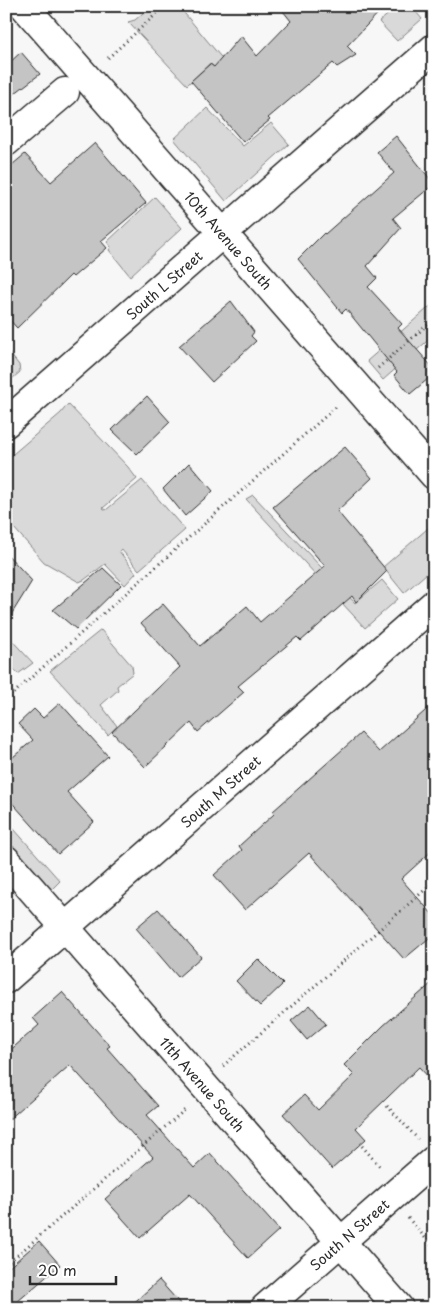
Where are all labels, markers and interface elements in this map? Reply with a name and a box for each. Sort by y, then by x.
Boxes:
street label: 10th Avenue South [180,186,277,294]
street label: South L Street [121,245,207,324]
street label: South M Street [176,750,265,832]
street label: 11th Avenue South [155,1032,250,1136]
street label: South N Street [305,1193,394,1275]
scale bar [30,1254,116,1286]
text: 20 m [38,1258,77,1281]

